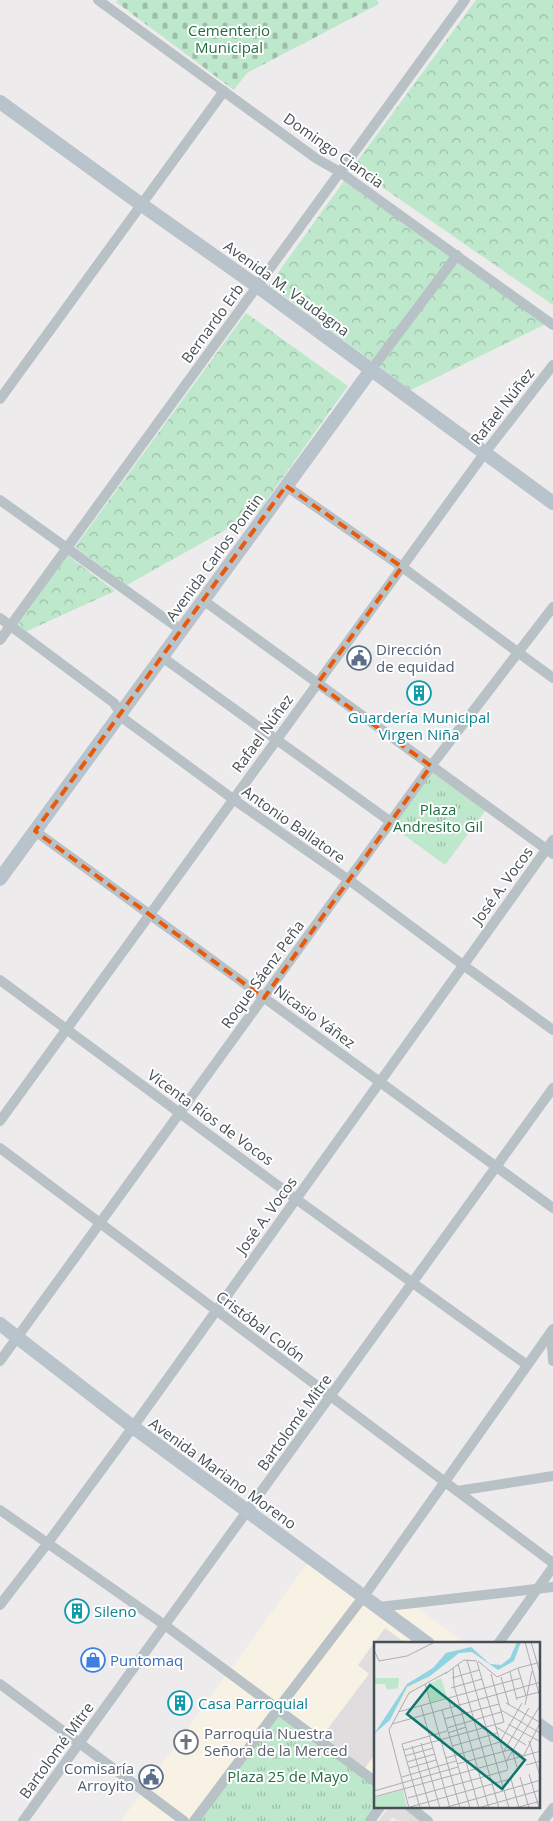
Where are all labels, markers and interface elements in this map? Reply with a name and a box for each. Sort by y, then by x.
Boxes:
park label: Cementerio Municipal [188,20,270,57]
street label: Domingo Ciancia [280,108,388,192]
street label: Avenida M. Vaudagna [220,236,354,340]
street label: Bernardo Erb [176,279,248,367]
street label: Rafael Núñez [466,364,538,448]
street label: Avenida Carlos Pontin [161,489,267,625]
place label: Dirección de equidad [376,639,455,676]
public building icon: Dirección de equidad [346,645,372,671]
building icon: Guardería Municipal Virgen Niña [406,680,432,706]
street label: Rafael Núñez [227,690,297,776]
place label: Guardería Municipal Virgen Niña [348,707,490,744]
street label: Antonio Ballatore [238,781,350,867]
park label: Plaza Andresito Gil [393,799,483,836]
street label: José A. Vocos [466,842,537,929]
street label: Roque Sáenz Peña [216,916,308,1032]
street label: Nicasio Yáñez [270,980,360,1052]
street label: Vicenta Ríos de Vocos [144,1065,278,1169]
street label: José A. Vocos [230,1172,301,1259]
street label: Cristóbal Colón [212,1286,310,1366]
street label: Bartolomé Mitre [252,1370,336,1474]
street label: Avenida Mariano Moreno [145,1413,301,1533]
building icon: Sileno [64,1598,90,1624]
place label: Sileno [94,1601,136,1621]
inset map [374,1642,540,1808]
shop icon: Puntomaq [80,1647,106,1673]
place label: Puntomaq [110,1650,183,1670]
building icon: Casa Parroquial [167,1690,193,1716]
place label: Casa Parroquial [198,1693,308,1713]
street label: Bartolomé Mitre [14,1698,98,1802]
place label: Parroquia Nuestra Señora de la Merced [204,1723,348,1760]
church icon: Parroquia Nuestra Señora de la Merced [173,1729,199,1755]
place label: Comisaría Arroyito [64,1758,134,1795]
public building icon: Comisaría Arroyito [138,1764,164,1790]
park label: Plaza 25 de Mayo [227,1766,349,1786]

